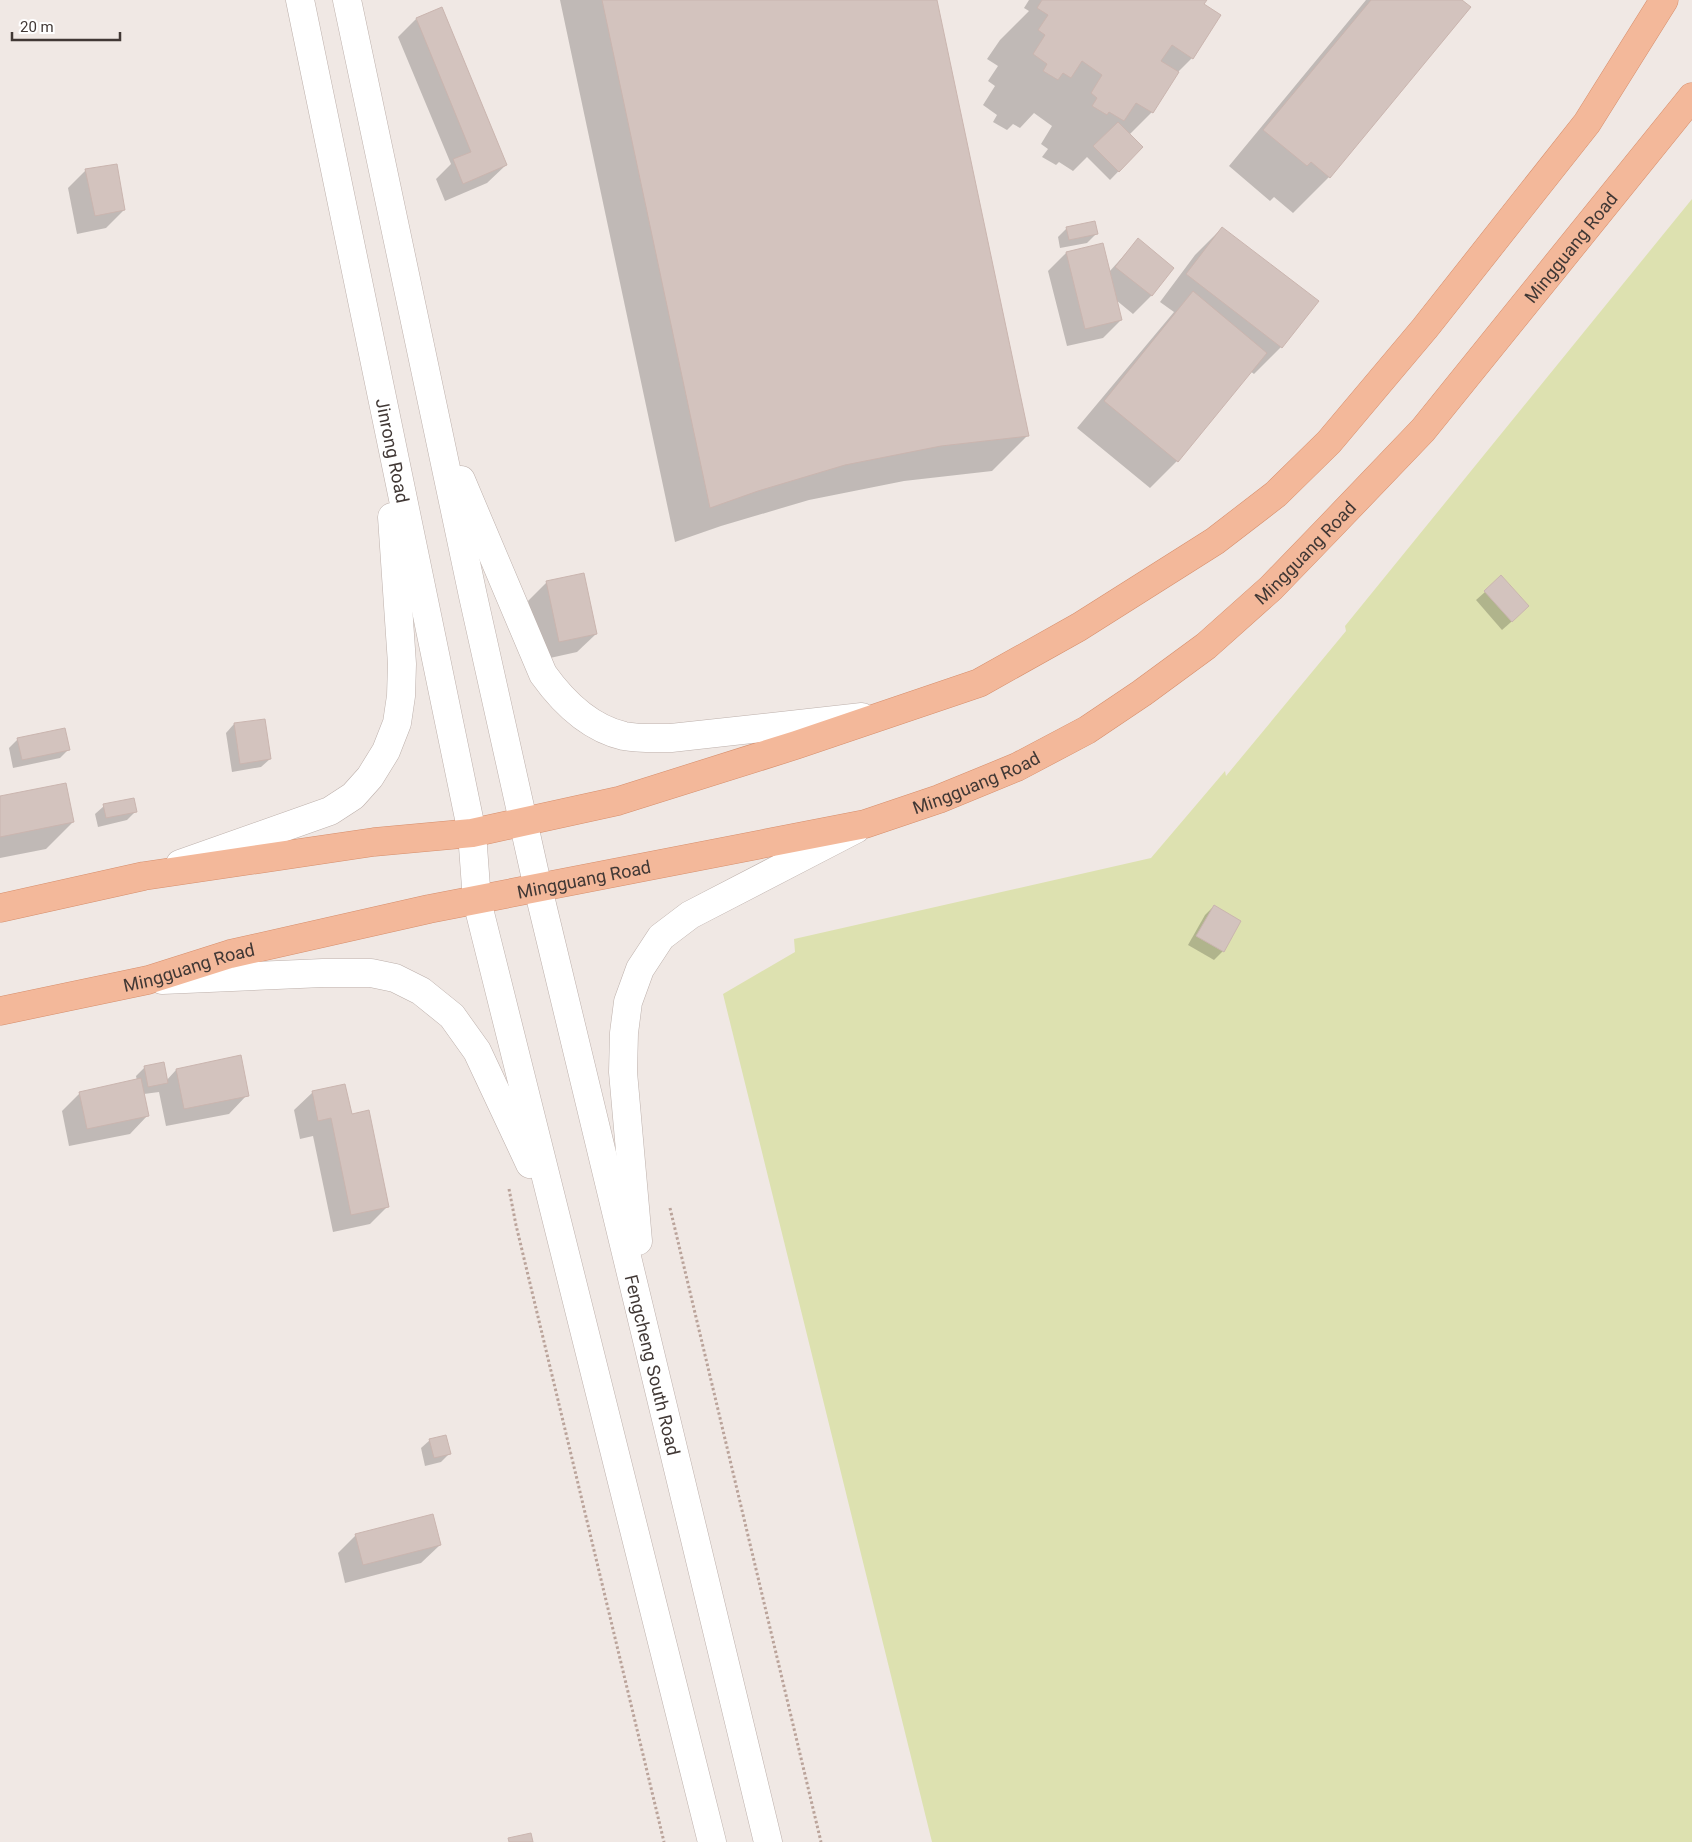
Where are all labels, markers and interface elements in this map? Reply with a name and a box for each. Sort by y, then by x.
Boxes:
scale bar [12,10,120,42]
text: 20 m [20,18,54,36]
street label: Mingguang Road [1520,188,1621,307]
street label: Jinrong Road [372,396,414,505]
street label: Mingguang Road [1250,497,1360,608]
street label: Mingguang Road [910,746,1043,818]
street label: Mingguang Road [515,856,653,902]
street label: Mingguang Road [121,938,256,995]
street label: Fengcheng South Road [621,1272,685,1458]

